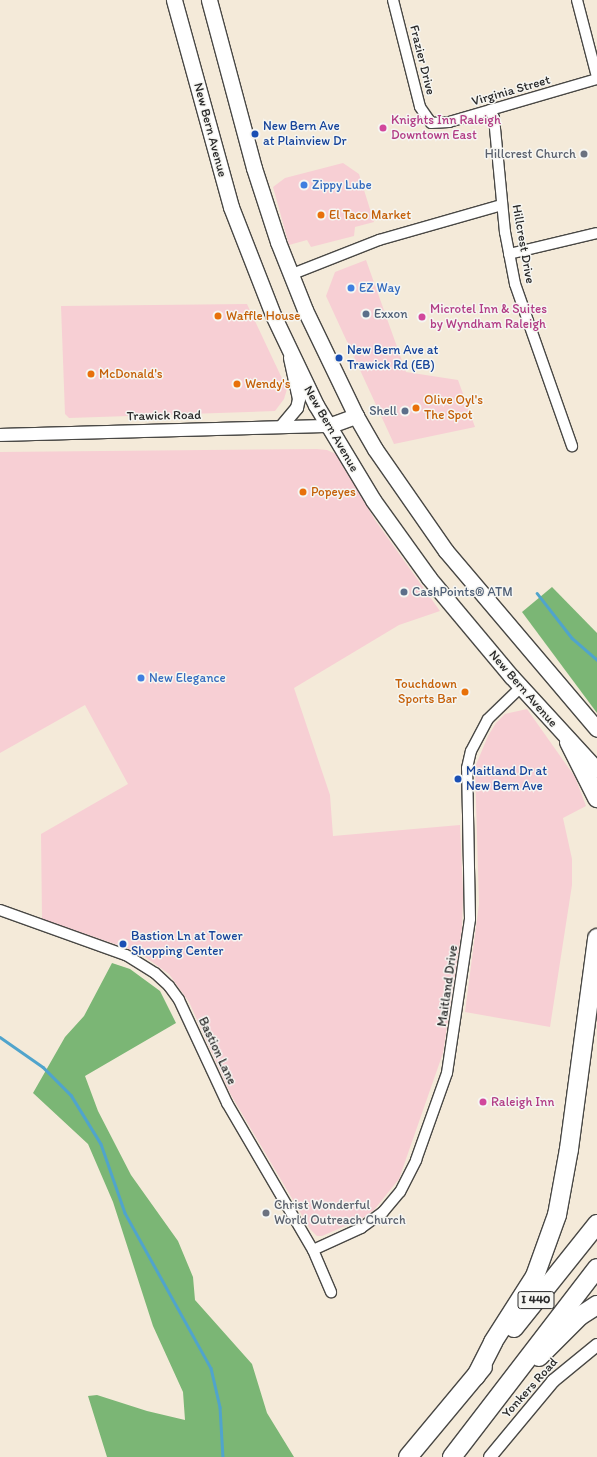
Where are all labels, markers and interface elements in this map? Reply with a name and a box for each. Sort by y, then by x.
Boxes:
street label: Frazier Drive [406,23,438,97]
street label: Virginia Street [470,72,552,110]
street label: New Bern Avenue [190,81,230,179]
place label: Knights Inn Raleigh Downtown East [391,113,500,144]
place label: New Bern Ave at Plainview Dr [263,119,347,150]
marker: Knights Inn Raleigh Downtown East [378,123,388,133]
marker: New Bern Ave at Plainview Dr [250,129,260,139]
place label: Hillcrest Church [485,146,576,162]
marker: Hillcrest Church [579,149,589,159]
place label: Zippy Lube [312,177,372,193]
marker: Zippy Lube [299,180,309,190]
street label: Hillcrest Drive [508,203,538,285]
place label: El Taco Market [329,207,411,223]
marker: El Taco Market [316,210,326,220]
place label: EZ Way [359,280,400,296]
marker: EZ Way [346,283,356,293]
place label: Microtel Inn & Suites by Wyndham Raleigh [430,302,547,333]
place label: Exxon [374,306,408,322]
place label: Waffle House [226,308,300,324]
marker: Exxon [361,309,371,319]
marker: Waffle House [213,311,223,321]
marker: Microtel Inn & Suites by Wyndham Raleigh [417,312,427,322]
place label: New Bern Ave at Trawick Rd (EB) [347,343,438,374]
marker: New Bern Ave at Trawick Rd (EB) [334,353,344,363]
place label: McDonald's [99,366,163,382]
marker: McDonald's [86,369,96,379]
place label: Wendy's [245,376,291,392]
marker: Wendy's [232,379,242,389]
street label: New Bern Avenue [300,383,362,475]
place label: Olive Oyl's The Spot [424,393,483,424]
place label: Shell [369,403,397,419]
marker: Olive Oyl's The Spot [411,403,421,413]
marker: Shell [400,406,410,416]
street label: Trawick Road [127,408,201,424]
place label: Popeyes [311,484,356,500]
marker: Popeyes [298,487,308,497]
place label: CashPoints® ATM [412,584,513,600]
marker: CashPoints® ATM [399,587,409,597]
street label: New Bern Avenue [485,647,561,731]
place label: New Elegance [149,670,226,686]
marker: New Elegance [136,673,146,683]
place label: Touchdown Sports Bar [395,677,457,708]
marker: Touchdown Sports Bar [460,687,470,697]
place label: Maitland Dr at New Bern Ave [466,764,547,795]
marker: Maitland Dr at New Bern Ave [453,774,463,784]
place label: Bastion Ln at Tower Shopping Center [131,929,241,960]
marker: Bastion Ln at Tower Shopping Center [118,939,128,949]
street label: Maitland Drive [435,944,461,1028]
street label: Bastion Lane [195,1015,239,1087]
place label: Raleigh Inn [491,1094,554,1110]
marker: Raleigh Inn [478,1097,488,1107]
place label: Christ Wonderful World Outreach Church [274,1198,406,1229]
marker: Christ Wonderful World Outreach Church [261,1208,271,1218]
road number: I 440 [517,1290,555,1310]
street label: Yonkers Road [499,1355,561,1421]

